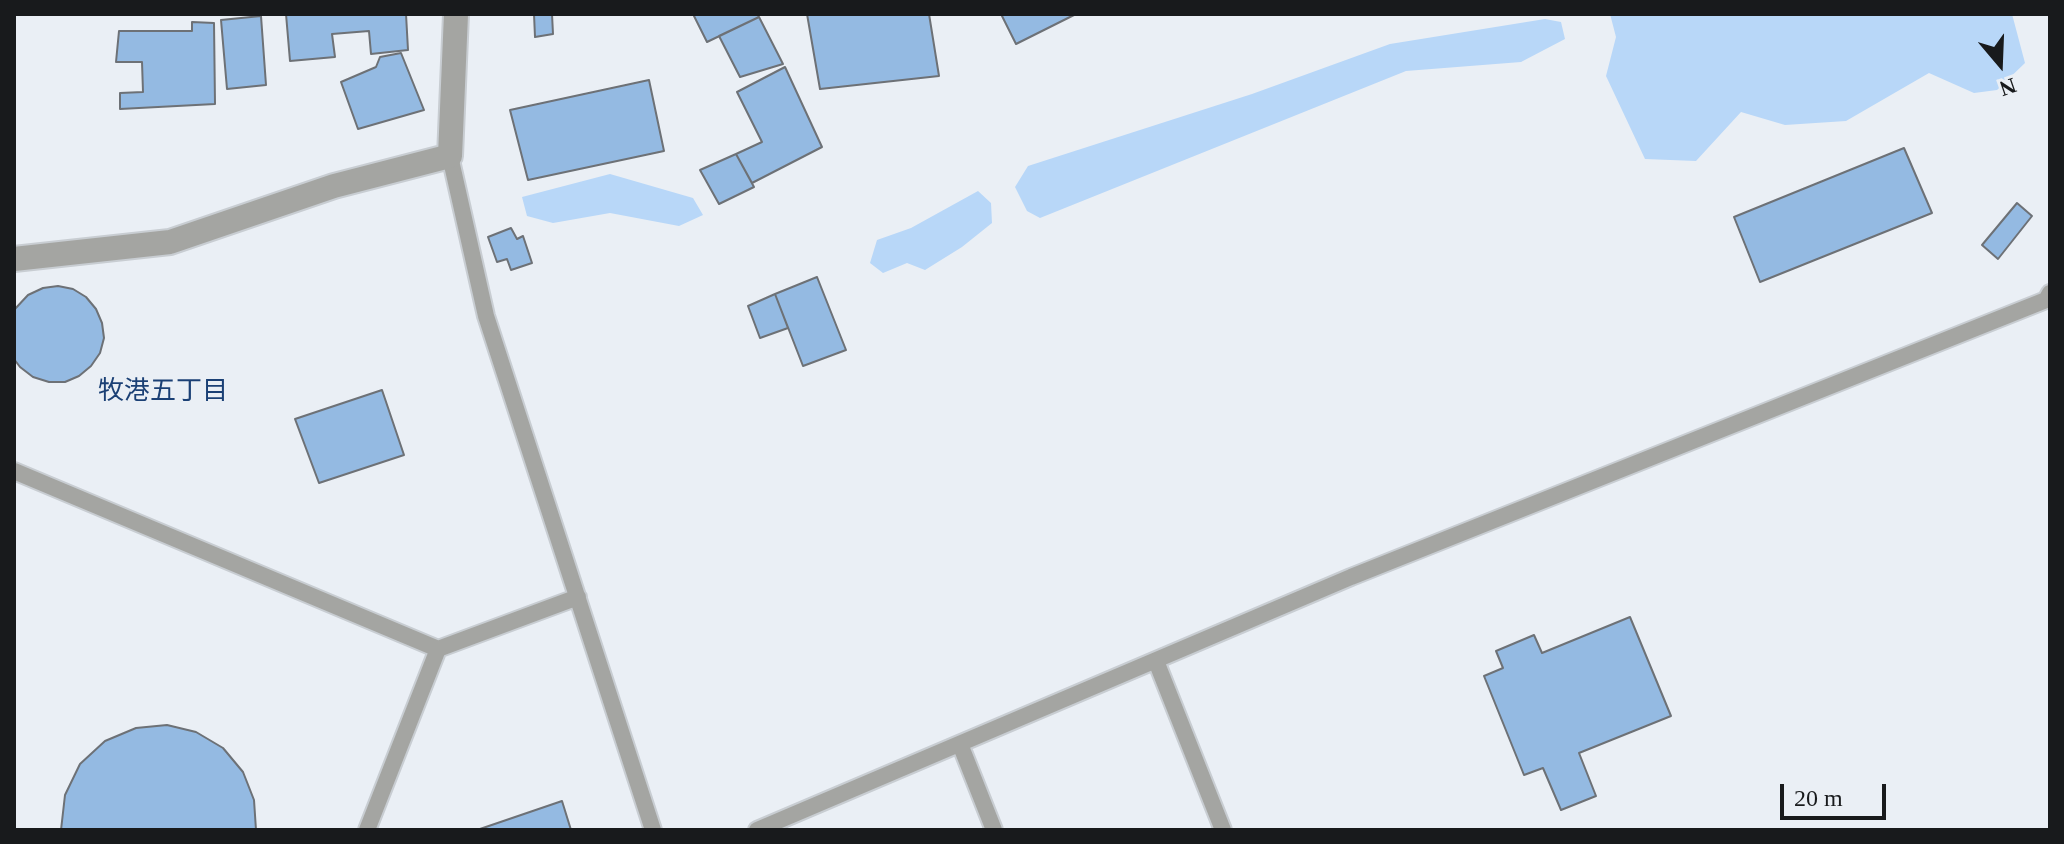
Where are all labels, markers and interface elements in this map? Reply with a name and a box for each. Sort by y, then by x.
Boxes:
north arrow [1960,24,2040,104]
text: N [1996,73,2020,102]
district label: 牧港五丁目 [98,376,228,408]
scale bar [1784,768,1890,818]
text: 20 m [1794,785,1843,811]

